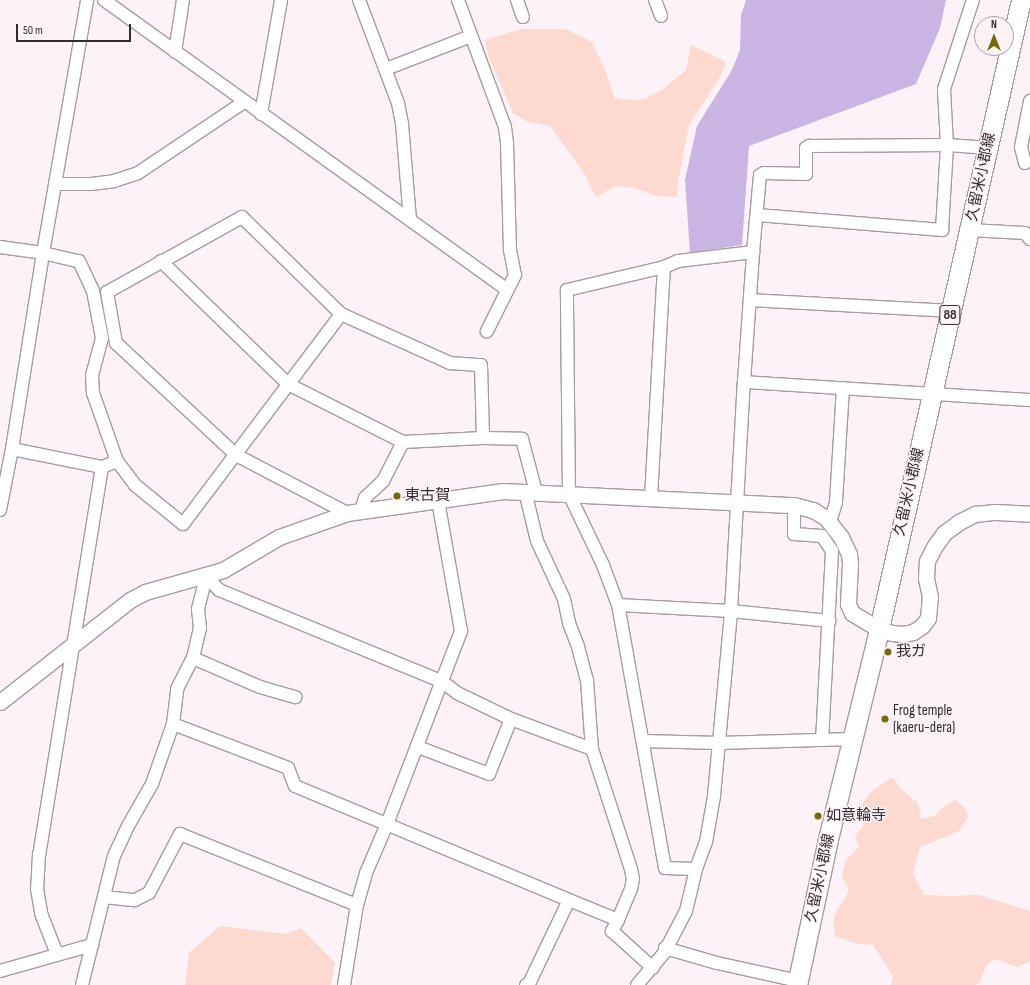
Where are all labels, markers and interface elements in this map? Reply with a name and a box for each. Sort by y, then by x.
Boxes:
scale bar [18,16,133,42]
north arrow [974,16,1014,56]
text: N [991,18,997,31]
text: 50 m [23,23,43,38]
street label: 久留米小郡線 [963,131,999,223]
road number: 88 [939,303,961,327]
street label: 久留米小郡線 [890,446,928,538]
place label: 東古賀 [405,487,450,505]
marker: 東古賀 [392,491,402,501]
place label: 我ガ [896,643,926,661]
marker: 我ガ [883,647,893,657]
place label: Frog temple (kaeru-dera) [893,701,955,736]
marker: Frog temple (kaeru-dera) [880,714,890,724]
place label: 如意輪寺 [826,807,886,825]
marker: 如意輪寺 [813,811,823,821]
street label: 久留米小郡線 [802,832,838,924]

